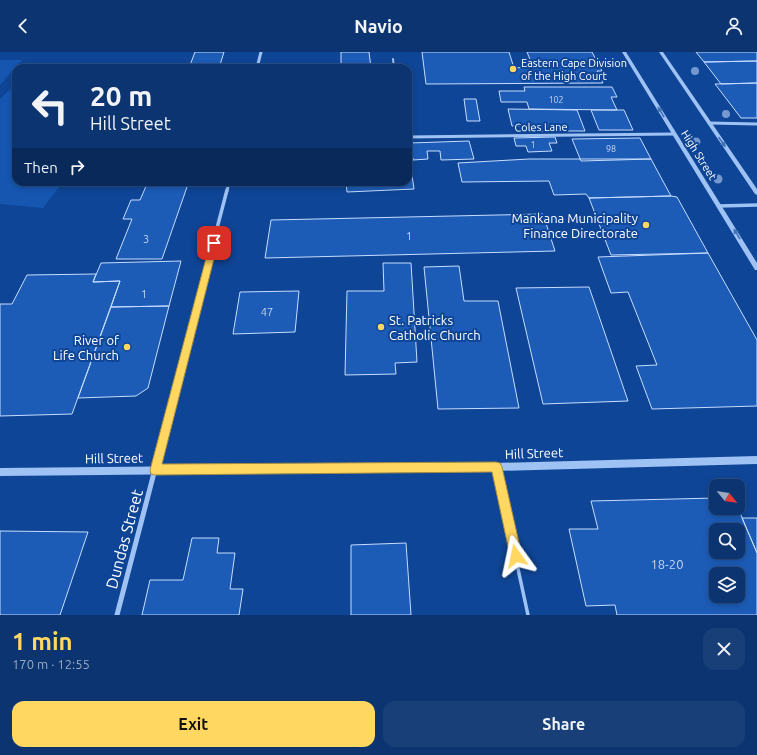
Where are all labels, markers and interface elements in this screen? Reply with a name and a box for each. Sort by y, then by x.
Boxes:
icon: back [12,15,34,37]
icon: person [723,15,745,37]
text: Navio [354,16,403,36]
place label: Eastern Cape Division of the High Court [521,57,627,82]
marker: Eastern Cape Division of the High Court [508,64,518,74]
icon: left [24,80,76,132]
text: 20 m [90,80,152,111]
house number: 102 [548,95,564,105]
one-way arrow [657,106,664,118]
text: Hill Street [90,113,171,133]
street label: Coles Lane [514,121,568,133]
street label: High Street [679,128,719,183]
one-way arrow [718,137,726,147]
house number: 1 [530,140,536,150]
house number: 98 [606,144,616,154]
icon: right [66,156,88,178]
text: Then [24,159,58,176]
place label: Mankana Municipality Finance Directorate [512,211,638,240]
marker: Mankana Municipality Finance Directorate [641,220,651,230]
pin [197,226,231,260]
one-way arrow [733,228,740,240]
house number: 1 [406,230,412,242]
icon: arrive [203,232,225,254]
house number: 3 [143,233,149,245]
house number: 1 [141,288,147,300]
house number: 47 [261,306,273,318]
place label: St. Patricks Catholic Church [389,313,481,342]
marker: St. Patricks Catholic Church [376,322,386,332]
place label: River of Life Church [53,333,119,362]
marker: River of Life Church [122,342,132,352]
street label: Hill Street [505,445,563,461]
street label: Hill Street [85,450,143,466]
north arrow [709,479,745,515]
map controls [709,479,745,603]
street label: Dundas Street [102,487,146,591]
button: search [709,523,745,559]
position arrow [495,535,537,577]
house number: 18-20 [650,557,684,571]
button: layers [709,567,745,603]
text: 1 min [12,628,73,655]
button: close [703,628,745,670]
text: 170 m · 12:55 [12,657,90,671]
button: Exit [12,701,375,747]
button: Share [383,701,745,747]

